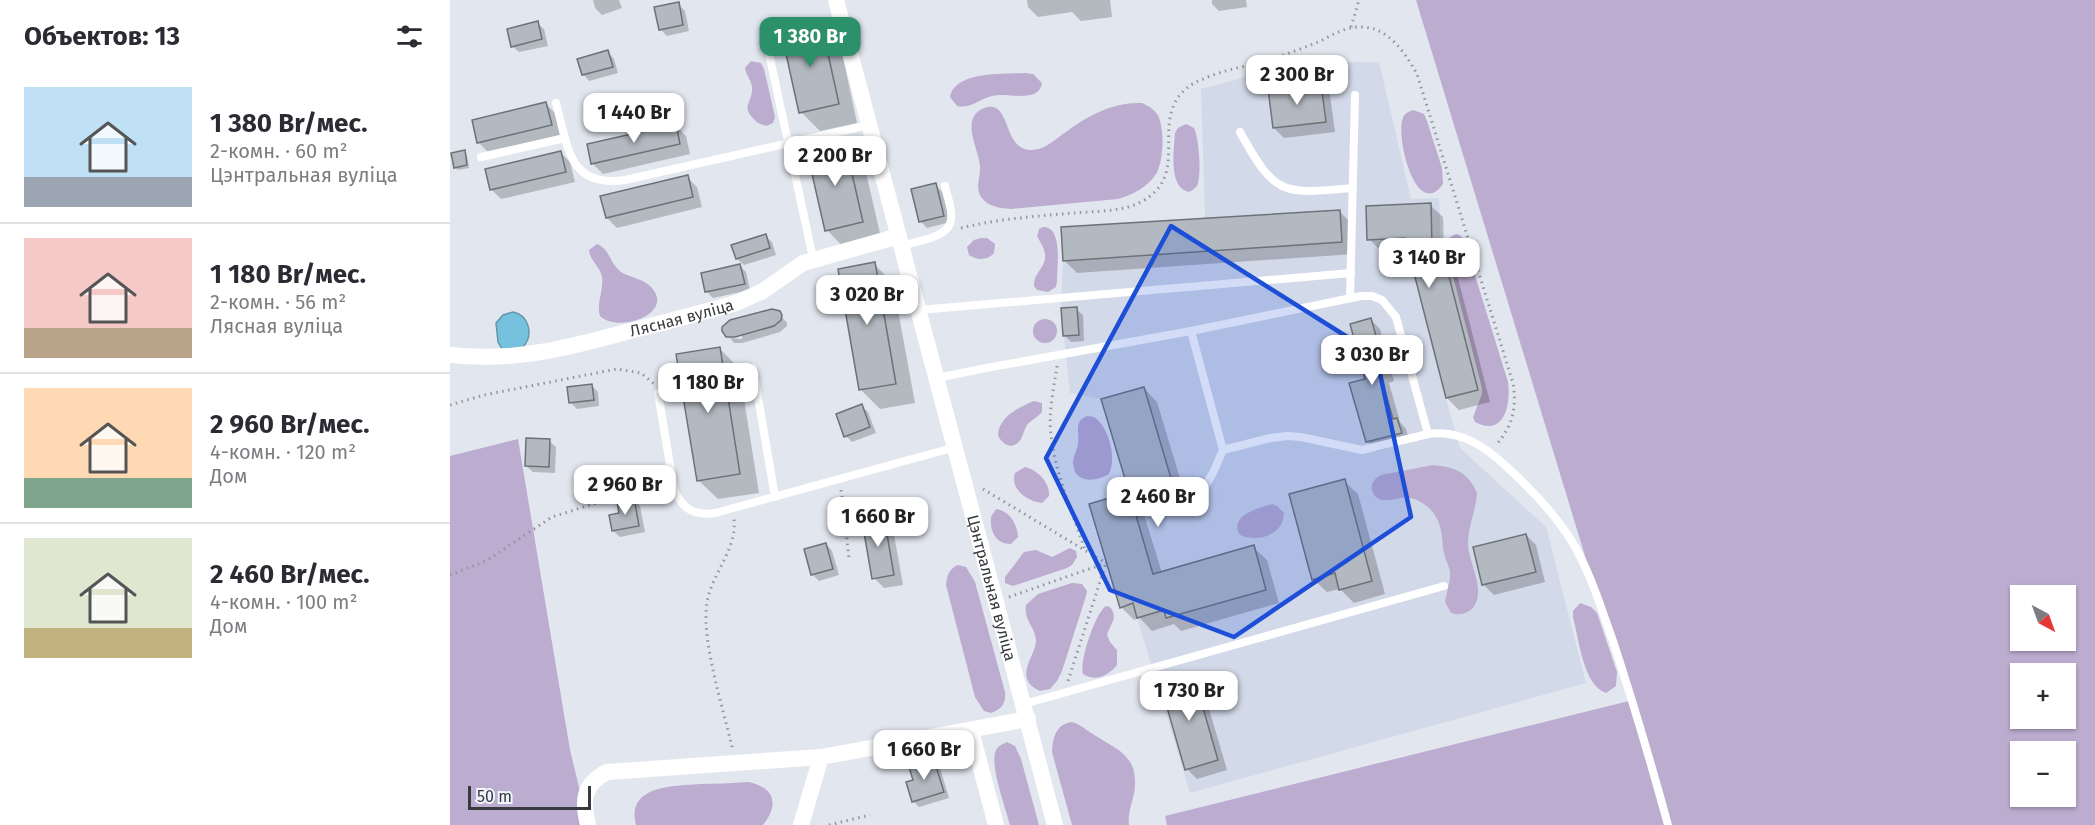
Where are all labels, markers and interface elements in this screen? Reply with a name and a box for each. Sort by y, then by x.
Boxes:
pin: 1 380 Br [748,17,872,68]
icon: filters [393,20,426,53]
text: Объектов: 13 [24,21,180,52]
text: 1 380 Br [774,24,846,48]
pin: 2 300 Br [1235,55,1359,106]
text: 2 300 Br [1260,62,1334,86]
pin: 1 440 Br [572,93,696,144]
text: 1 440 Br [597,100,671,124]
text: 1 380 Br/мес. [210,108,367,139]
icon: home [72,111,144,183]
pin: 2 200 Br [773,136,897,187]
text: 2-комн. · 60 m² [210,139,347,163]
text: 2 200 Br [798,143,872,167]
text: Цэнтральная вуліца [210,163,398,187]
pin: 3 140 Br [1367,238,1491,289]
text: 3 140 Br [1393,245,1465,269]
text: 1 180 Br/мес. [210,259,366,290]
icon: home [72,262,144,334]
pin: 3 020 Br [805,275,929,326]
text: 3 020 Br [830,282,904,306]
text: 2-комн. · 56 m² [210,290,346,314]
street label: Лясная вуліца [628,295,736,341]
text: Лясная вуліца [210,314,343,338]
pin: 3 030 Br [1310,335,1434,386]
text: 3 030 Br [1335,342,1409,366]
pin: 1 180 Br [646,363,770,414]
text: 1 180 Br [672,370,744,394]
text: 2 960 Br/мес. [210,409,369,440]
icon: home [72,412,144,484]
text: 4-комн. · 120 m² [210,440,356,464]
text: Дом [210,464,247,488]
pin: 2 960 Br [563,465,687,516]
text: 2 960 Br [588,472,662,496]
pin: 2 460 Br [1096,477,1220,528]
text: 2 460 Br [1121,484,1195,508]
pin: 1 660 Br [816,497,940,548]
text: 1 660 Br [841,504,915,528]
street label: Цэнтральная вуліца [963,513,1020,663]
text: 2 460 Br/мес. [210,559,370,590]
icon: home [72,562,144,634]
north arrow [2010,585,2076,651]
map controls [2010,585,2076,807]
text: 4-комн. · 100 m² [210,590,357,614]
text: Дом [210,614,247,638]
button: + [2010,663,2076,729]
pin: 1 730 Br [1127,671,1251,722]
text: 1 730 Br [1154,678,1224,702]
pin: 1 660 Br [862,730,986,781]
text: 1 660 Br [887,737,961,761]
button: − [2010,741,2076,807]
scale bar [468,783,591,810]
text: 50 m [477,787,512,806]

